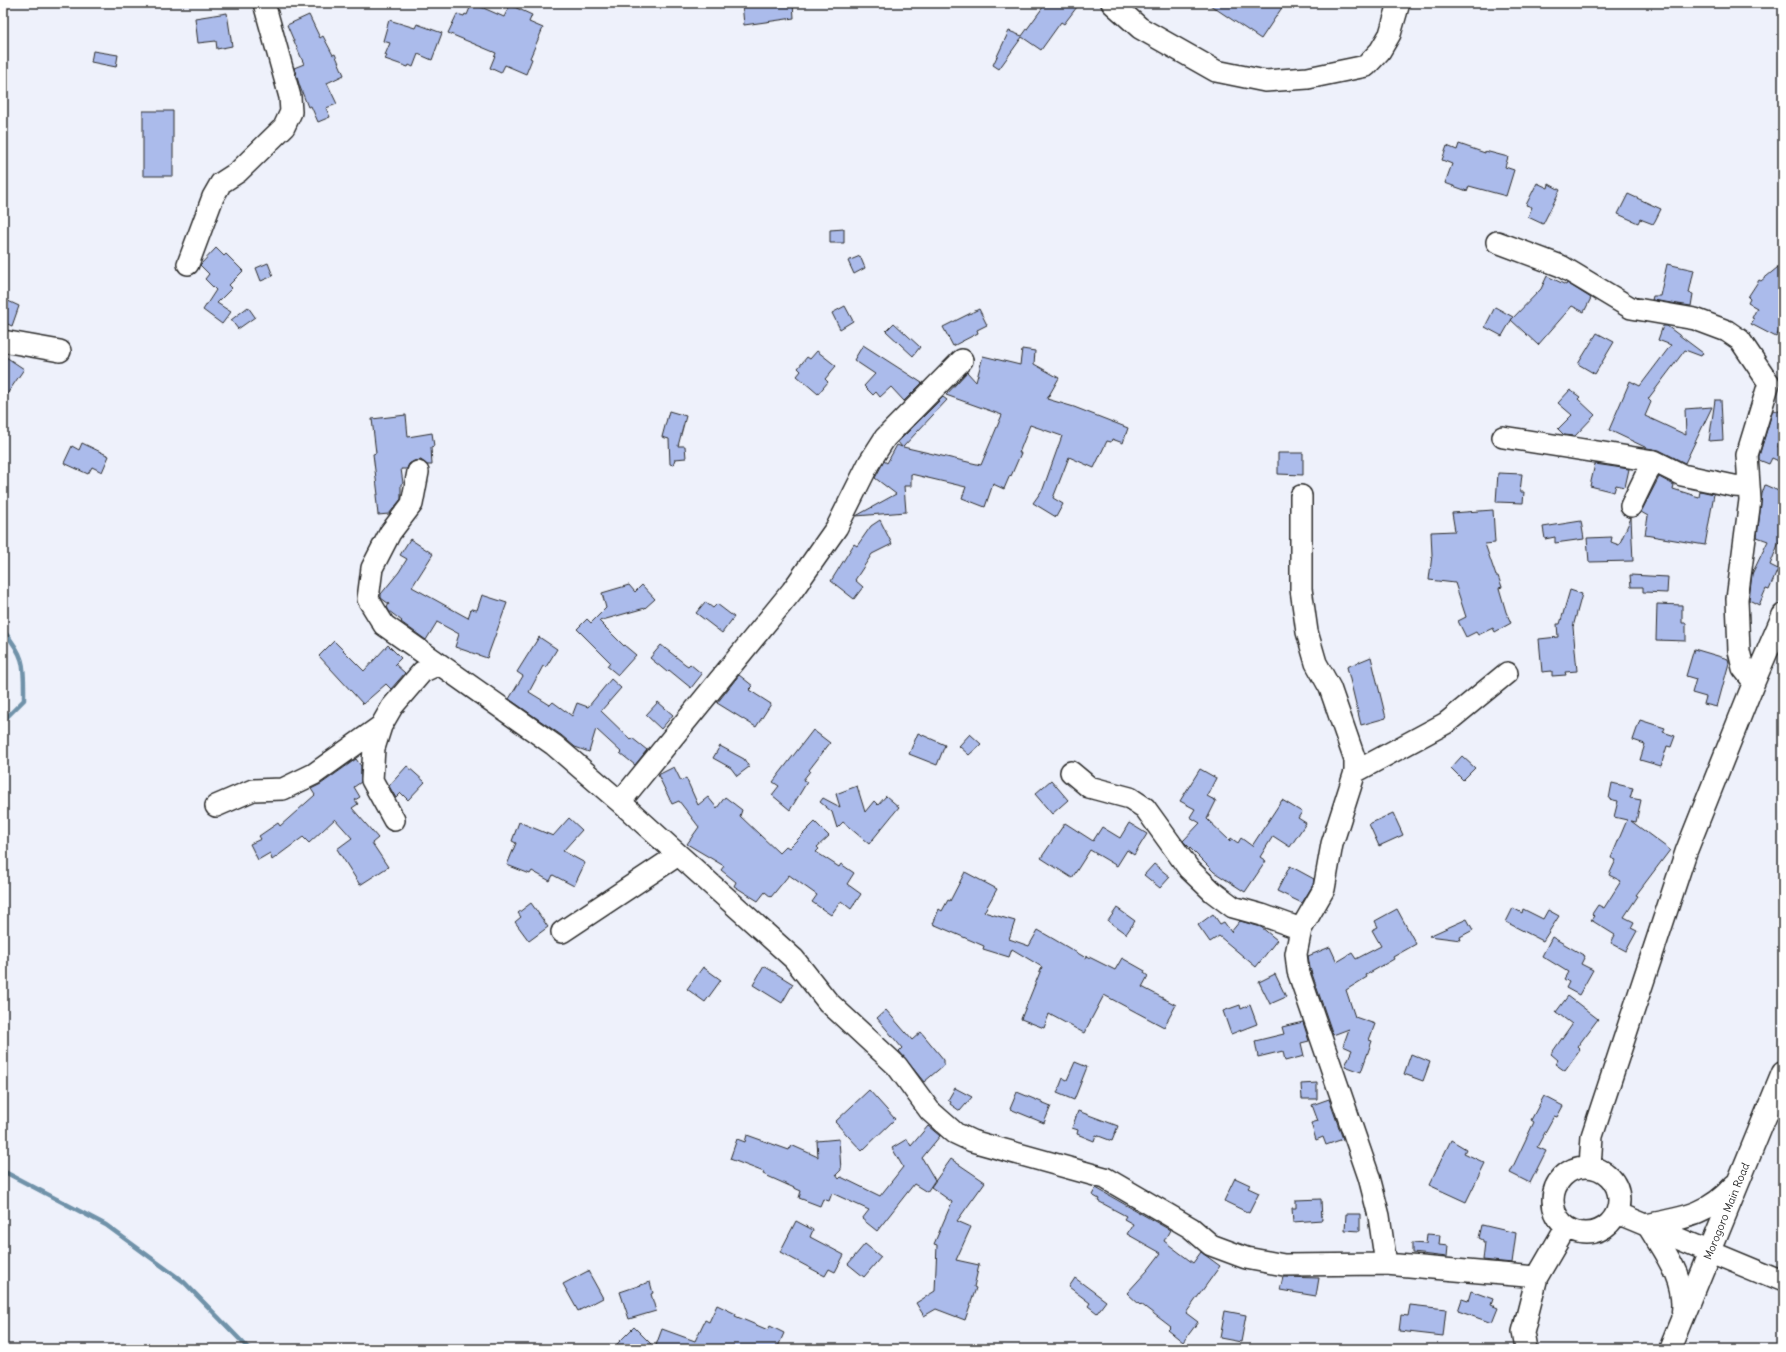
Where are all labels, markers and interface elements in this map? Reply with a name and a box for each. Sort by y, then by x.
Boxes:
street label: Morogoro Main Road [1700,1160,1753,1262]

